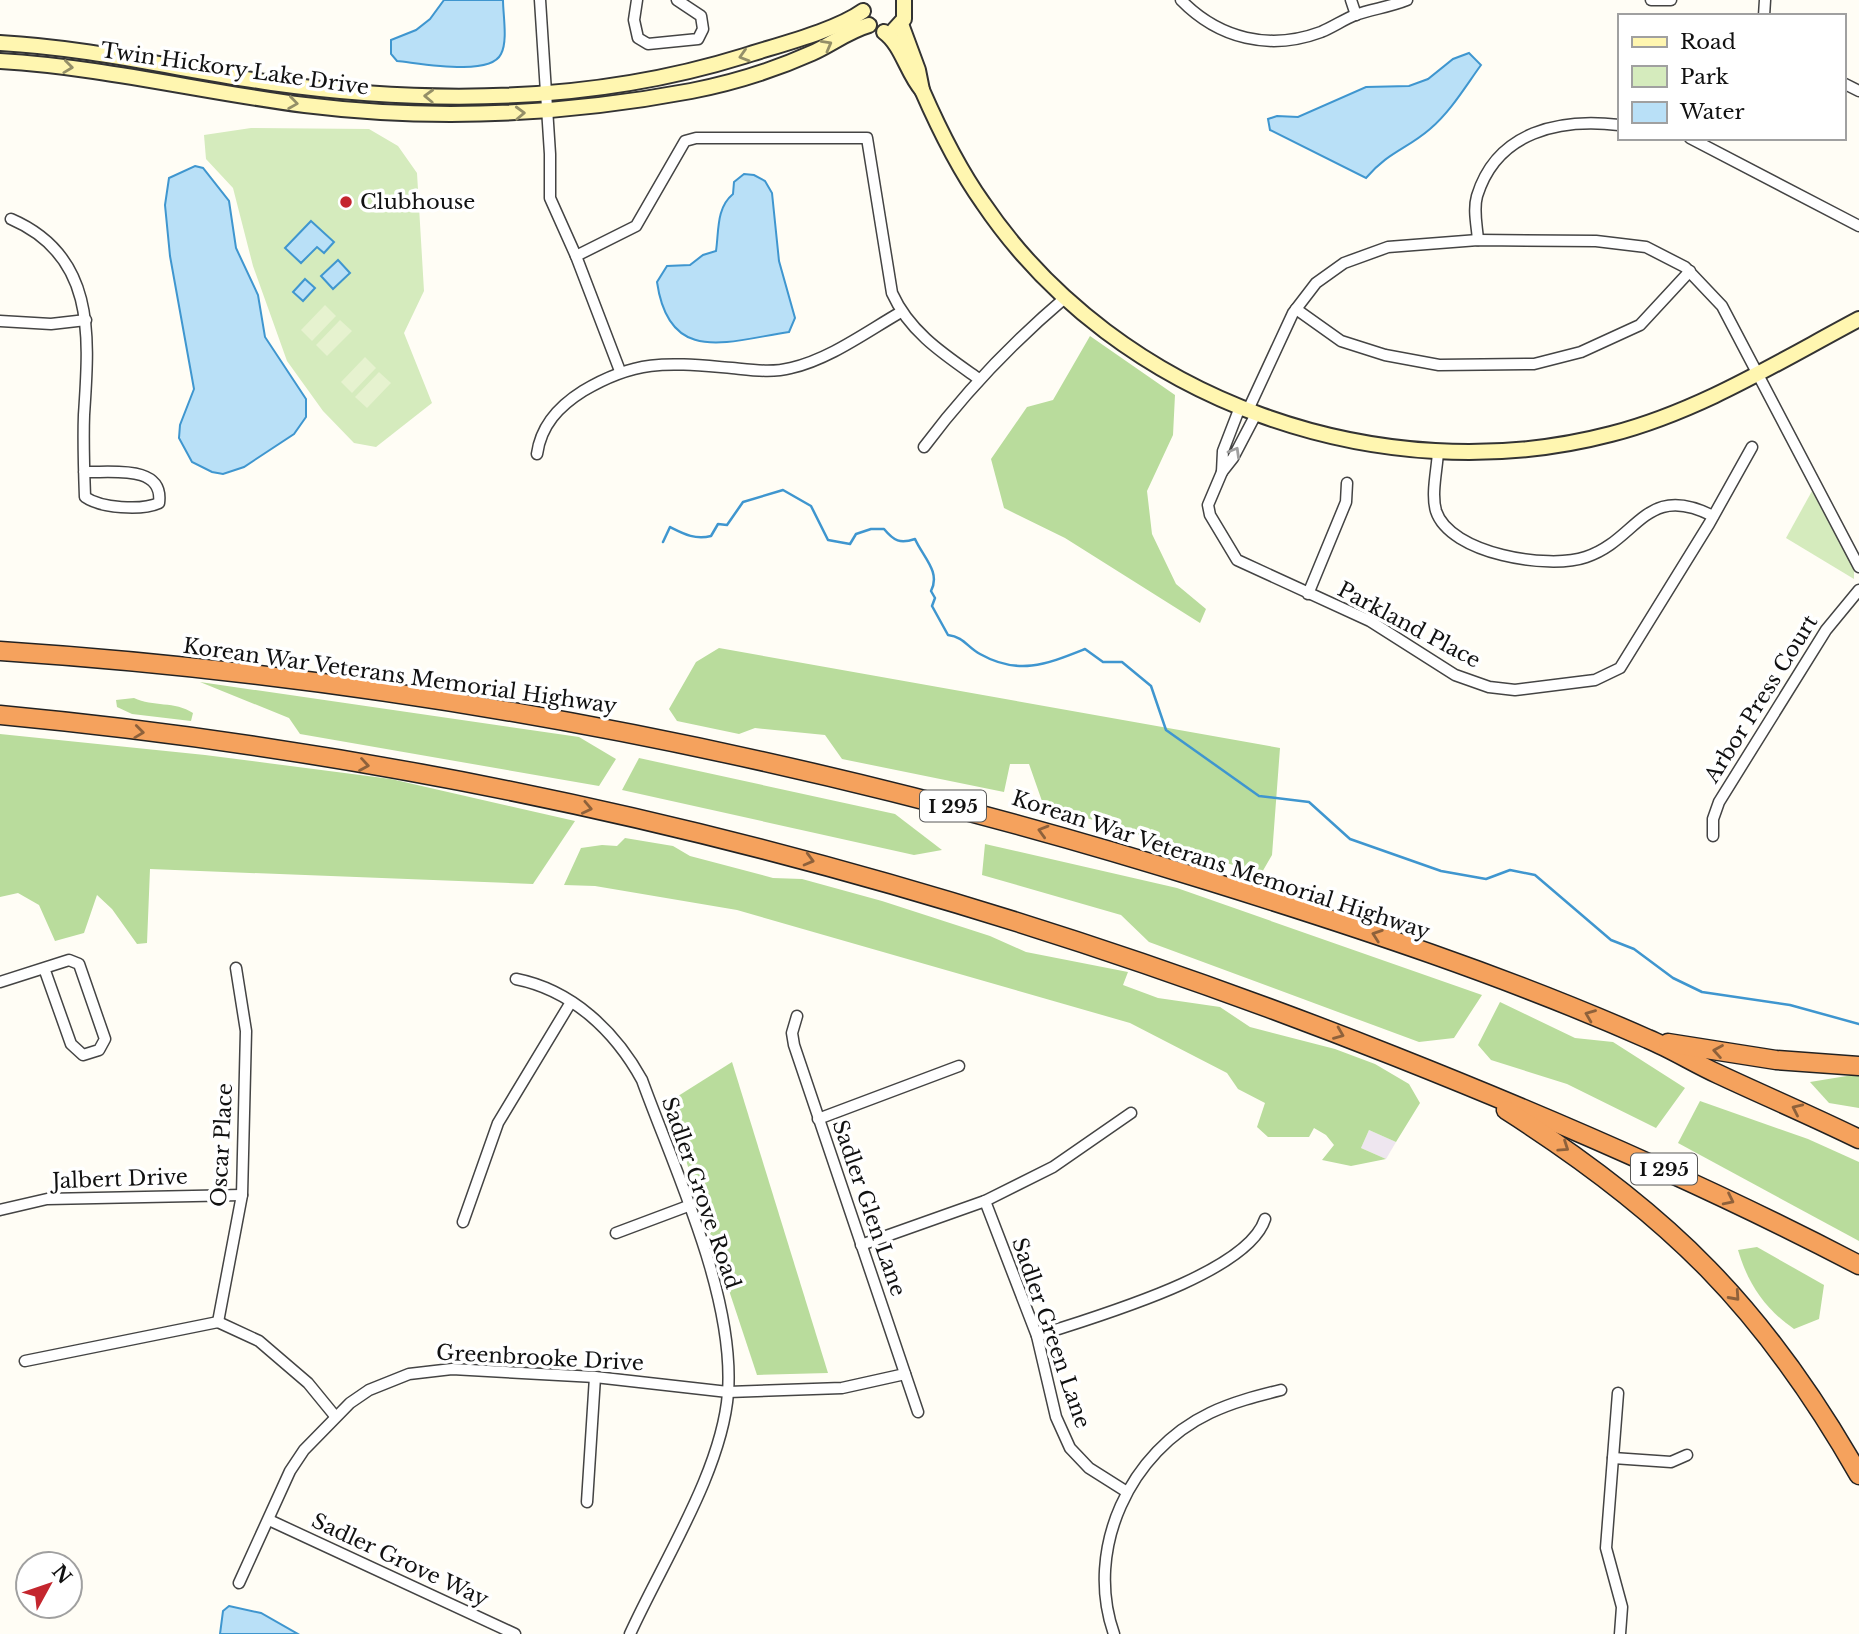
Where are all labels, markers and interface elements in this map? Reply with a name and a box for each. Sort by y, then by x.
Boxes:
legend [1618,14,1845,140]
text: Road [1680,29,1736,55]
street label: Twin Hickory Lake Drive [99,37,371,101]
one-way arrow [819,40,832,54]
one-way arrow [738,47,750,62]
one-way arrow [62,59,74,74]
text: Park [1680,64,1729,90]
one-way arrow [423,88,434,103]
one-way arrow [287,95,298,110]
text: Water [1679,99,1744,125]
one-way arrow [514,106,525,121]
place label: Clubhouse [360,189,475,215]
marker: Clubhouse [338,194,354,210]
one-way arrow [1227,447,1240,460]
street label: Parkland Place [1333,576,1485,674]
street label: Arbor Press Court [1698,610,1823,789]
street label: Korean War Veterans Memorial Highway [181,633,619,719]
one-way arrow [133,725,145,740]
one-way arrow [358,757,370,772]
street label: Korean War Veterans Memorial Highway [1009,785,1434,945]
road number: I 295 [920,790,986,821]
one-way arrow [581,799,593,814]
one-way arrow [1038,824,1050,839]
one-way arrow [802,852,814,866]
one-way arrow [1372,929,1384,944]
one-way arrow [1585,1010,1597,1024]
one-way arrow [1333,1025,1345,1039]
one-way arrow [1712,1044,1724,1059]
street label: Oscar Place [206,1082,238,1208]
street label: Sadler Grove Road [656,1094,746,1292]
one-way arrow [1792,1104,1804,1118]
street label: Sadler Glen Lane [827,1116,911,1300]
one-way arrow [1556,1139,1569,1151]
road number: I 295 [1631,1154,1697,1184]
street label: Jalbert Drive [49,1164,188,1194]
one-way arrow [1722,1192,1734,1206]
street label: Sadler Green Lane [1006,1234,1096,1432]
one-way arrow [1727,1288,1739,1301]
street label: Greenbrooke Drive [436,1340,644,1376]
street label: Sadler Grove Way [307,1508,493,1613]
north arrow [14,1550,84,1620]
text: N [47,1560,76,1589]

